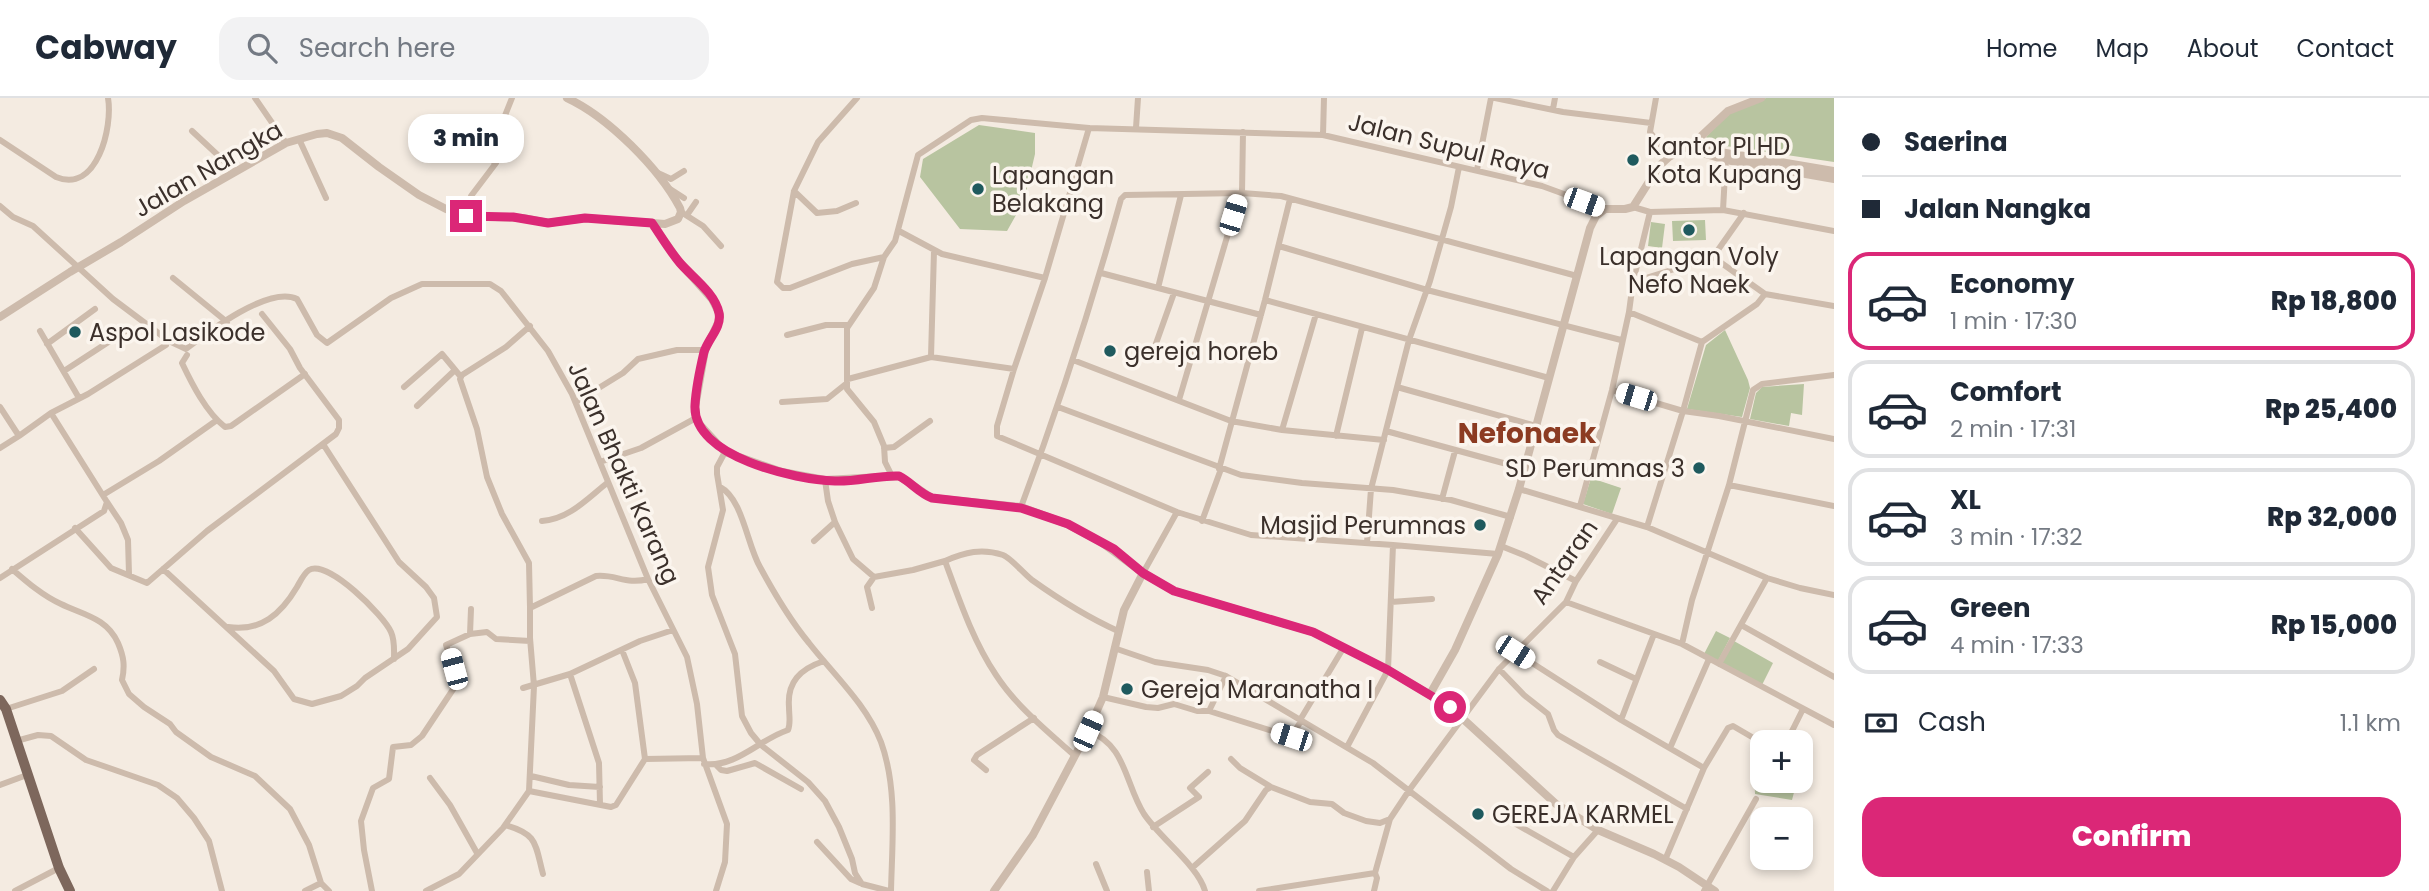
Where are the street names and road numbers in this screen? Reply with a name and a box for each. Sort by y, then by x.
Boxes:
street label: Jalan Supul Raya [1345,105,1553,187]
street label: Jalan Nangka [128,113,288,225]
street label: Jalan Bhakti Karang [560,357,688,589]
street label: Antaran [1523,513,1605,611]

